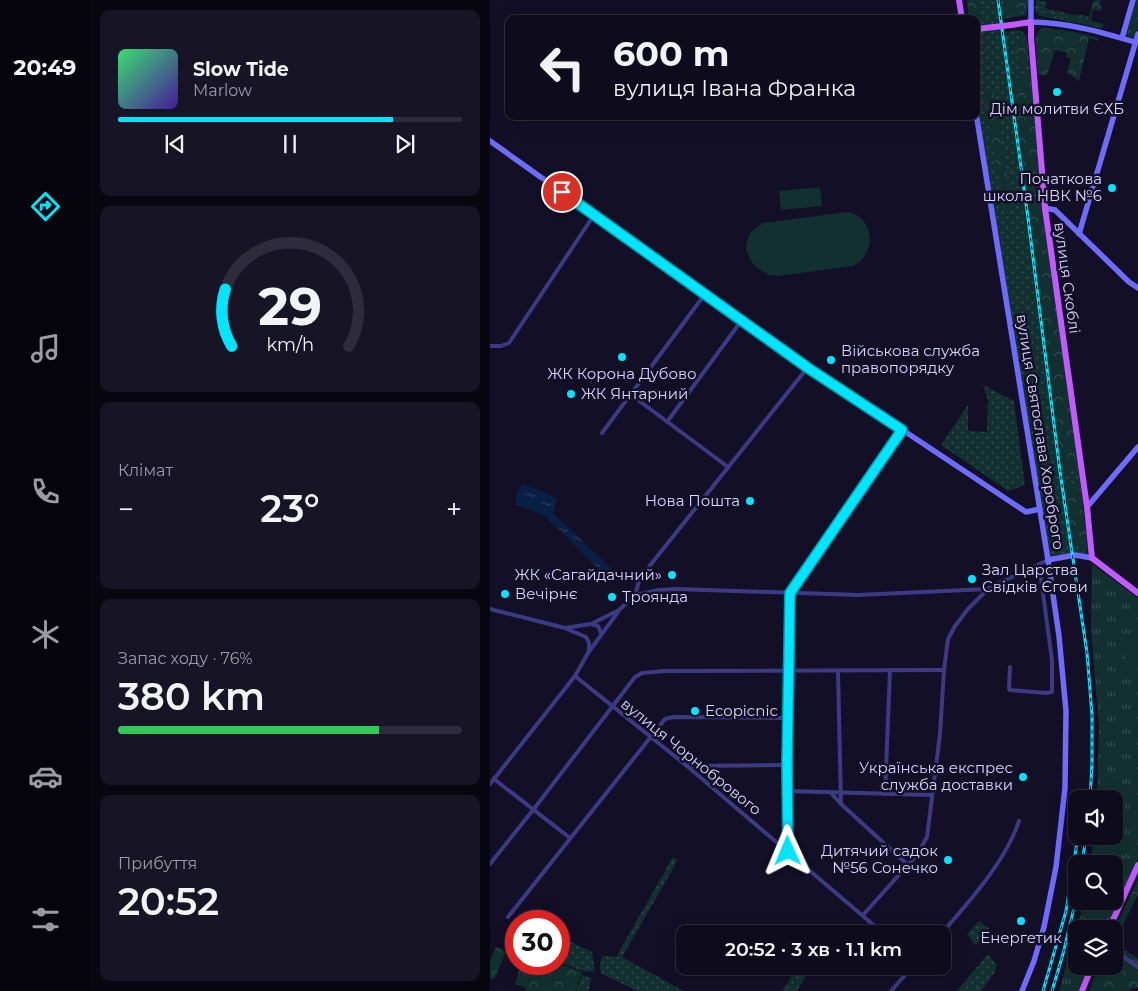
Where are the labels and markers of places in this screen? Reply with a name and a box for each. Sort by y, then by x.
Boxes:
marker: Дім молитви ЄХБ [1051,86,1063,98]
place label: Дім молитви ЄХБ [990,99,1124,118]
place label: Початкова школа НВК №6 [983,169,1102,205]
pin [541,171,583,213]
marker: Початкова школа НВК №6 [1106,182,1118,194]
place label: Військова служба правопорядку [841,341,980,377]
marker: ЖК Корона Дубово [616,351,628,363]
marker: Військова служба правопорядку [825,354,837,366]
place label: ЖК Корона Дубово [547,364,697,383]
place label: ЖК Янтарний [581,384,688,403]
marker: ЖК Янтарний [565,388,577,400]
place label: Нова Пошта [645,491,740,510]
marker: Нова Пошта [744,495,756,507]
place label: Зал Царства Свідків Єгови [982,560,1088,596]
place label: ЖК «Сагайдачний» [515,565,662,584]
marker: ЖК «Сагайдачний» [666,569,678,581]
marker: Зал Царства Свідків Єгови [966,573,978,585]
place label: Вечірнє [515,584,578,603]
place label: Троянда [622,587,688,606]
marker: Вечірнє [499,588,511,600]
marker: Троянда [606,591,618,603]
place label: Ecopicnic [705,701,778,720]
marker: Ecopicnic [689,705,701,717]
place label: Українська експрес служба доставки [859,758,1013,794]
marker: Українська експрес служба доставки [1017,771,1029,783]
place label: Дитячий садок №56 Сонечко [821,841,938,877]
marker: Дитячий садок №56 Сонечко [942,854,954,866]
marker: Енергетик [1015,915,1027,927]
place label: Енергетик [980,928,1062,947]

